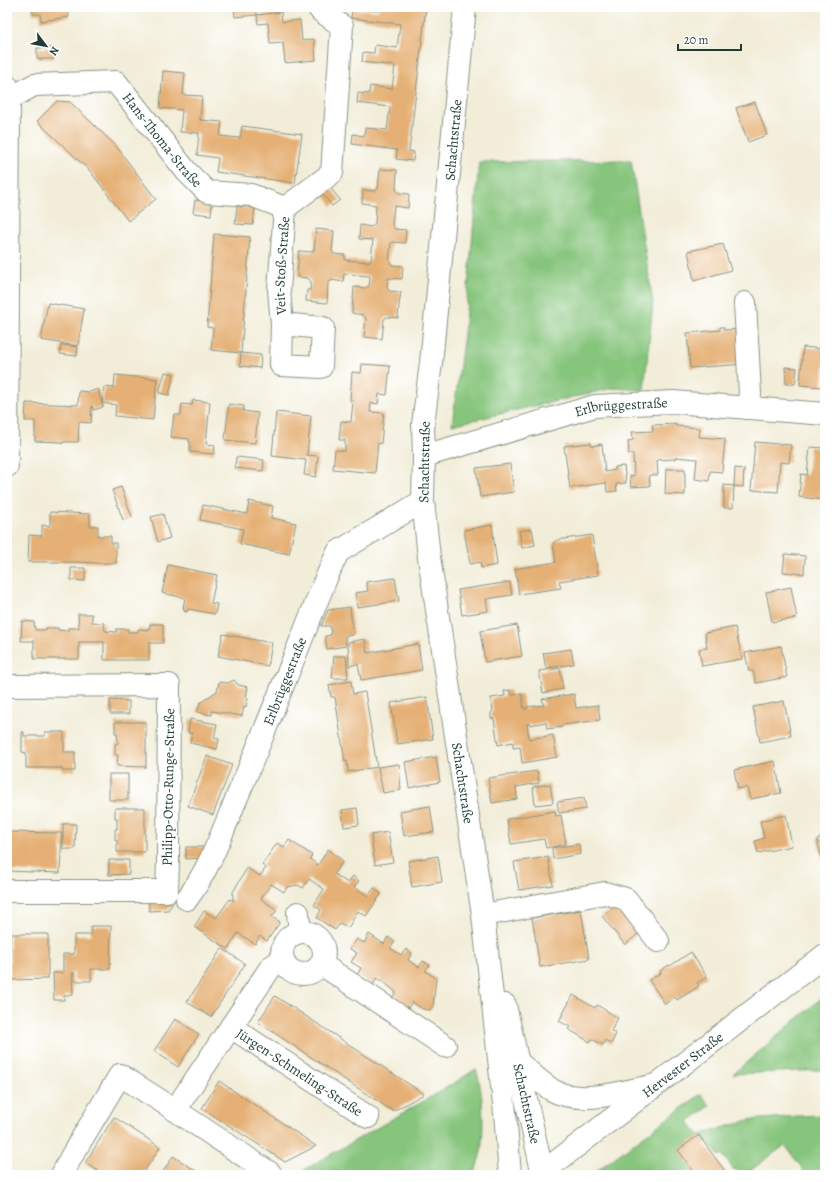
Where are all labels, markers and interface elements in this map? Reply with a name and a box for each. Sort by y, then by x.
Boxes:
north arrow [26,26,66,66]
scale bar [678,26,741,52]
text: 20 m [684,32,708,48]
text: N [46,44,63,58]
street label: Hans-Thoma-Straße [118,89,206,192]
street label: Schachtstraße [440,99,467,182]
street label: Veit-Stoß-Straße [270,216,294,316]
street label: Erlbrüggestraße [572,393,668,421]
street label: Schachtstraße [414,421,435,503]
street label: Erlbrüggestraße [259,634,311,728]
street label: Philipp-Otto-Runge-Straße [158,708,179,866]
street label: Schachtstraße [447,741,478,825]
street label: Jürgen-Schmeling-Straße [232,1024,366,1121]
street label: Hervester Straße [638,1028,727,1102]
street label: Schachtstraße [508,1062,545,1146]

